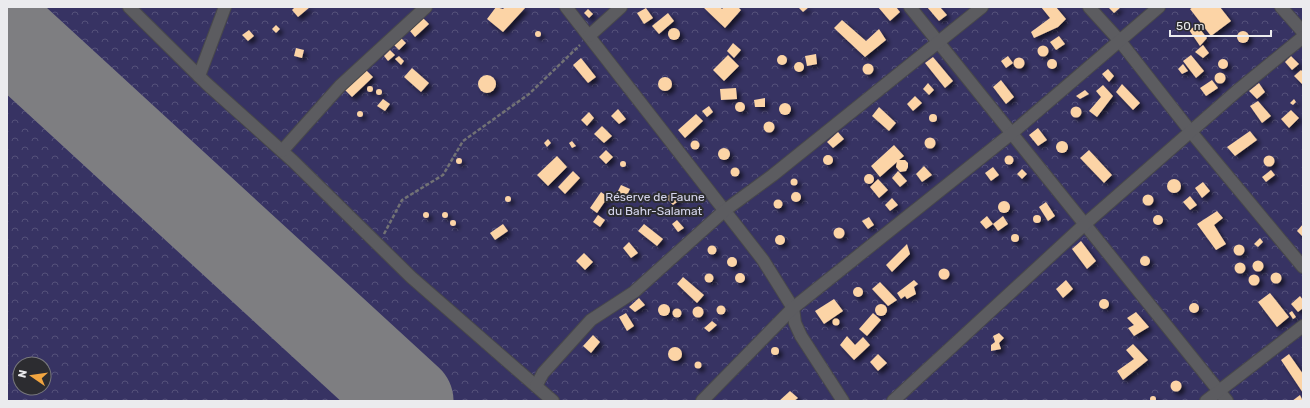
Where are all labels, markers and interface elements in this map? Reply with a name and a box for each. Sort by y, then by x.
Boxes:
scale bar [1170,12,1271,38]
text: 50 m [1176,19,1204,33]
park label: Réserve de Faune du Bahr-Salamat [605,190,705,218]
north arrow [12,356,52,396]
text: N [16,368,30,379]

